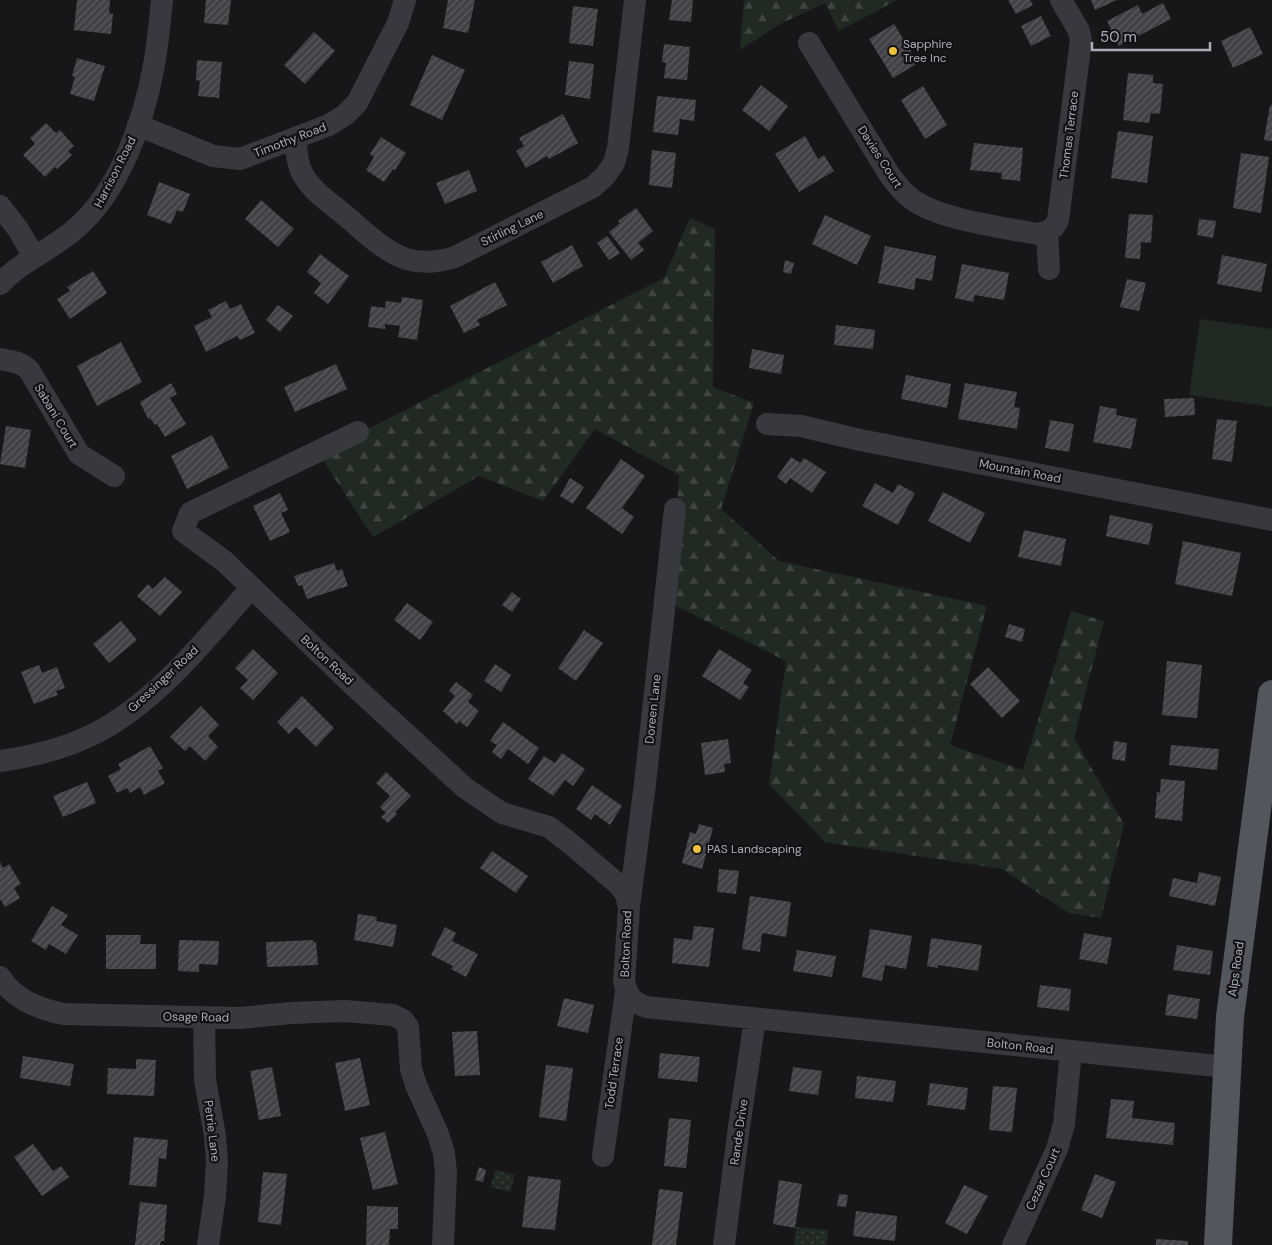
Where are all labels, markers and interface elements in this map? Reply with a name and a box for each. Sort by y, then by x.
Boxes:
scale bar [1092,20,1210,52]
text: 50 m [1100,27,1137,47]
place label: Sapphire Tree Inc [903,36,953,66]
marker: Sapphire Tree Inc [887,45,899,57]
street label: Thomas Terrace [1056,90,1082,180]
street label: Timothy Road [251,119,329,161]
street label: Davies Court [854,123,906,192]
street label: Harrison Road [90,134,140,210]
street label: Stirling Lane [478,206,546,250]
street label: Sabani Court [31,381,82,451]
street label: Mountain Road [978,455,1062,487]
street label: Bolton Road [297,631,357,689]
street label: Gressinger Road [124,642,202,716]
street label: Doreen Lane [641,673,665,745]
place label: PAS Landscaping [707,841,802,857]
marker: PAS Landscaping [691,843,703,855]
street label: Bolton Road [617,910,635,978]
street label: Alps Road [1224,940,1248,998]
street label: Osage Road [163,1008,229,1026]
street label: Bolton Road [986,1035,1054,1057]
street label: Todd Terrace [601,1036,627,1110]
street label: Rande Drive [726,1098,752,1166]
street label: Petrie Lane [200,1099,224,1163]
street label: Cezar Court [1022,1145,1064,1213]

